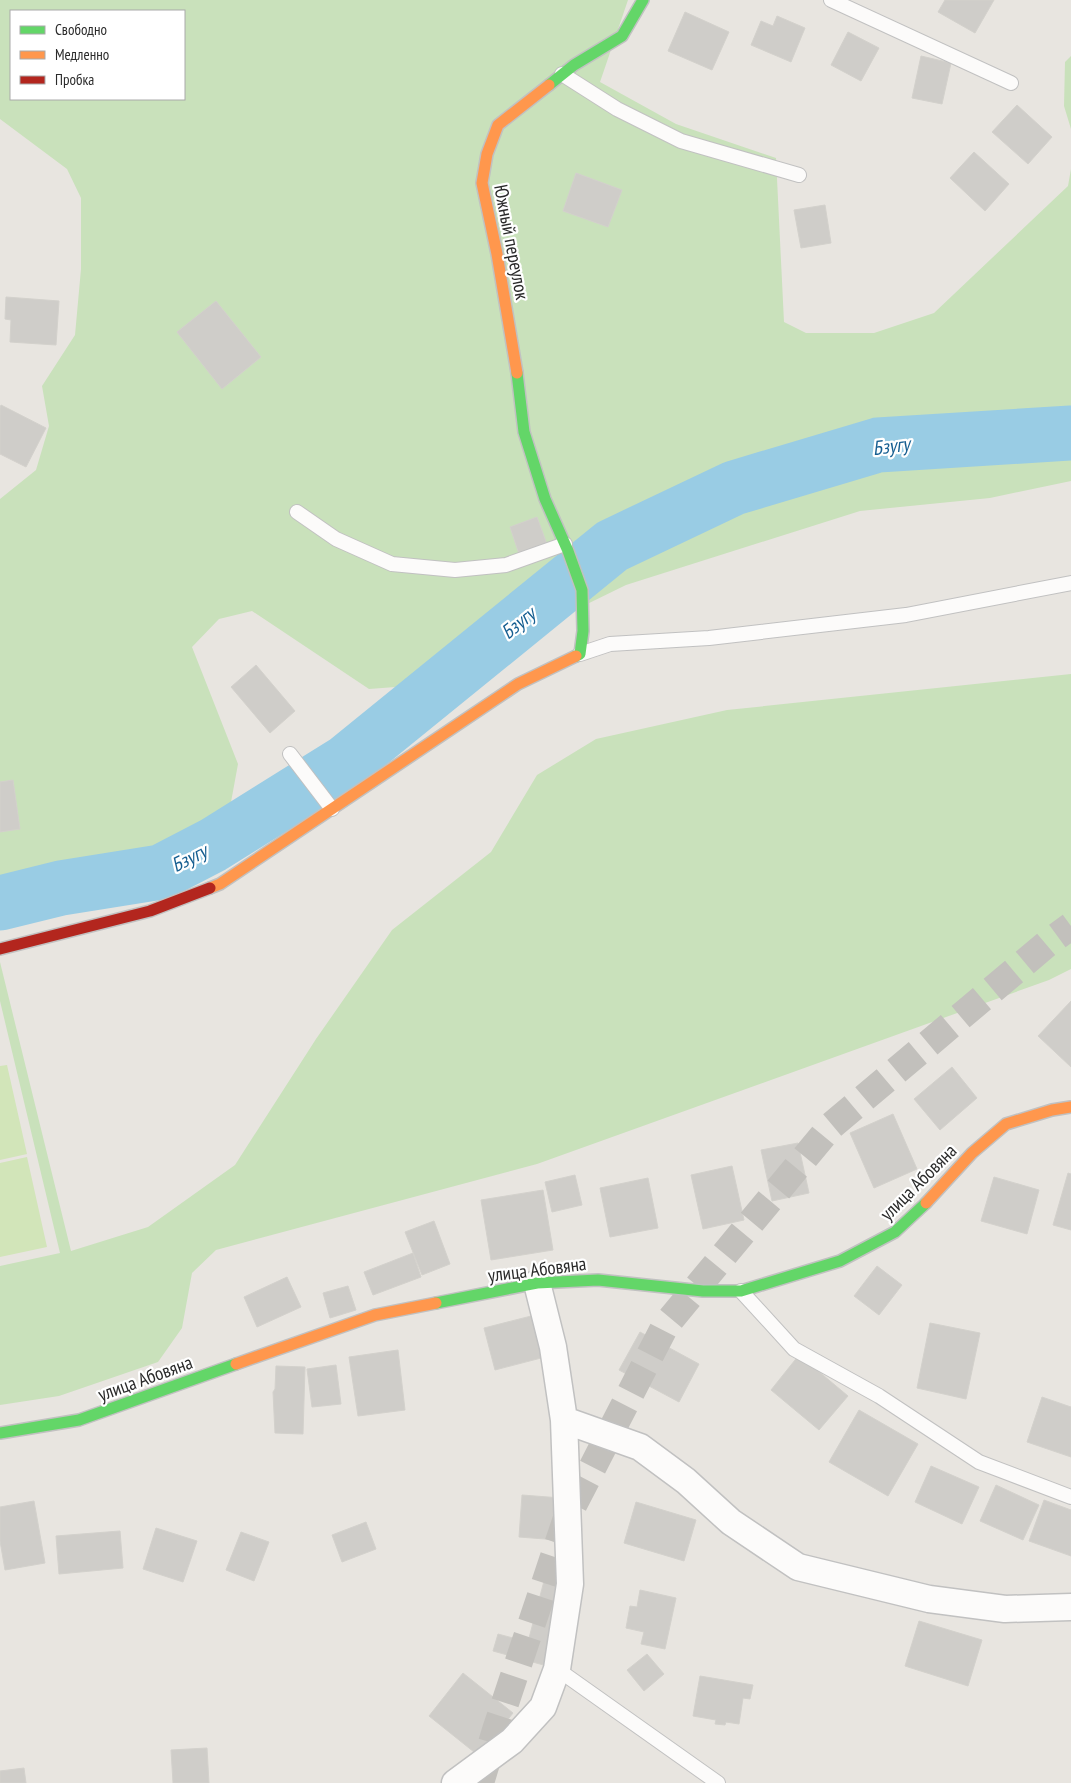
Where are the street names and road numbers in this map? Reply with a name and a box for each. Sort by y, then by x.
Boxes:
street label: Южный переулок [489,182,535,302]
street label: улица Абовяна [875,1139,961,1225]
street label: улица Абовяна [487,1251,587,1287]
street label: улица Абовяна [94,1350,196,1406]

